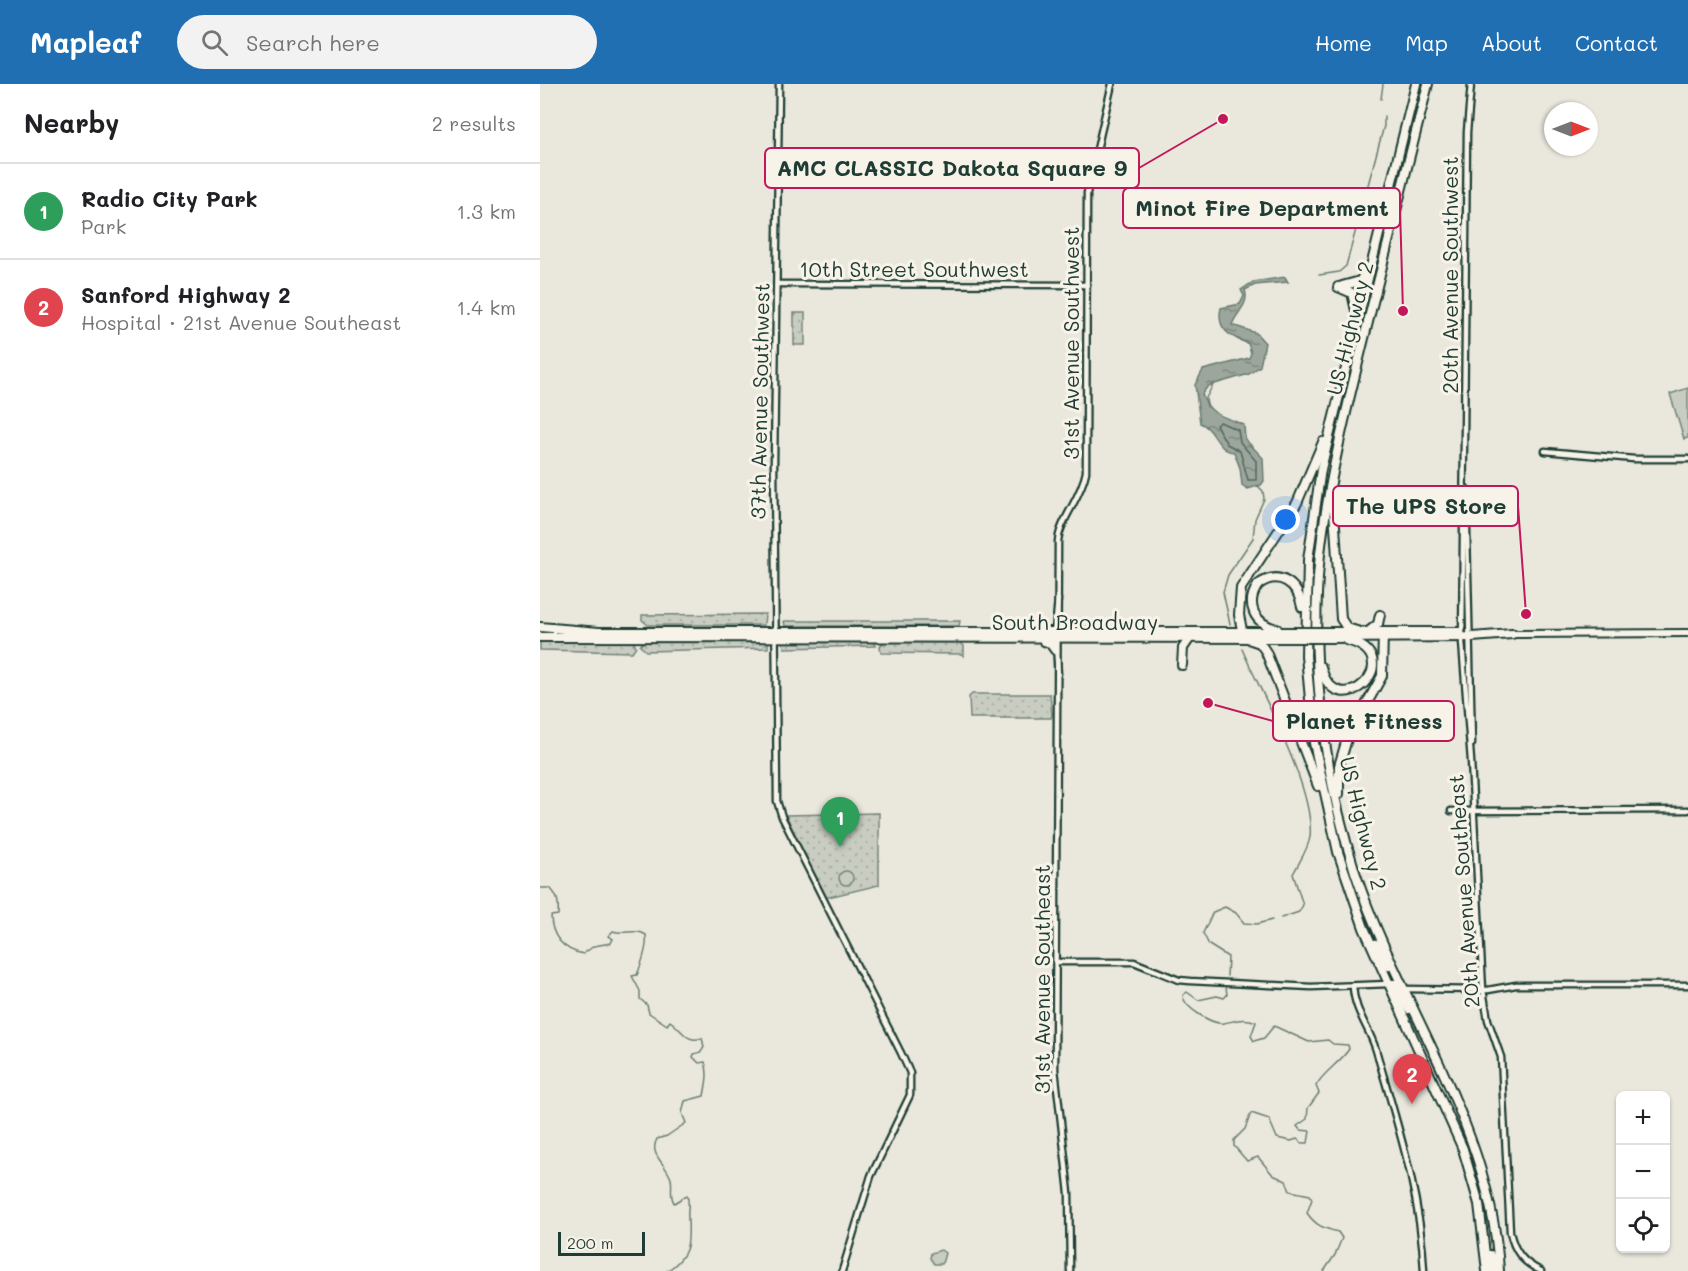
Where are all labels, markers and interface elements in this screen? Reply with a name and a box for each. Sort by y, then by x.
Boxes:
search box [177,15,597,69]
text: Mapleaf [30,24,141,60]
icon: search [198,26,231,59]
text: Search here [246,28,380,57]
text: Home [1315,29,1372,56]
text: Map [1405,29,1448,56]
text: About [1481,29,1542,56]
text: Contact [1575,29,1658,56]
north arrow [1544,102,1598,156]
text: Nearby [24,106,119,140]
text: 2 results [432,110,516,136]
callout: AMC CLASSIC Dakota Square 9 [765,148,1139,188]
text: AMC CLASSIC Dakota Square 9 [777,153,1127,182]
street label: 20th Avenue Southwest [1436,156,1463,394]
text: Radio City Park [81,184,258,213]
callout: Minot Fire Department [1123,188,1400,228]
text: Minot Fire Department [1135,193,1389,222]
text: 1 [39,198,48,224]
text: 1.3 km [456,198,516,224]
text: Park [81,213,126,239]
street label: 31st Avenue Southwest [1057,227,1084,459]
street label: 10th Street Southwest [799,255,1029,282]
street label: US Highway 2 [1319,258,1379,398]
text: Sanford Highway 2 [81,280,291,309]
street label: 37th Avenue Southwest [743,282,775,520]
text: 2 [38,294,49,320]
text: 1.4 km [456,294,516,320]
text: Hospital · 21st Avenue Southeast [81,309,401,335]
callout: The UPS Store [1333,486,1518,526]
text: The UPS Store [1346,491,1506,520]
your location [1271,505,1300,534]
street label: South Broadway [992,608,1158,635]
callout: Planet Fitness [1273,701,1454,741]
text: Planet Fitness [1285,706,1443,735]
street label: US Highway 2 [1334,753,1394,893]
street label: 20th Avenue Southeast [1441,773,1485,1009]
pin: 1 [820,798,860,847]
street label: 31st Avenue Southeast [1028,864,1055,1094]
pin: 2 [1392,1054,1432,1104]
map controls [1616,1091,1670,1253]
button: + [1616,1091,1670,1145]
button: − [1616,1145,1670,1199]
button: locate [1616,1199,1670,1253]
scale bar [558,1229,645,1256]
text: 200 m [567,1232,614,1253]

